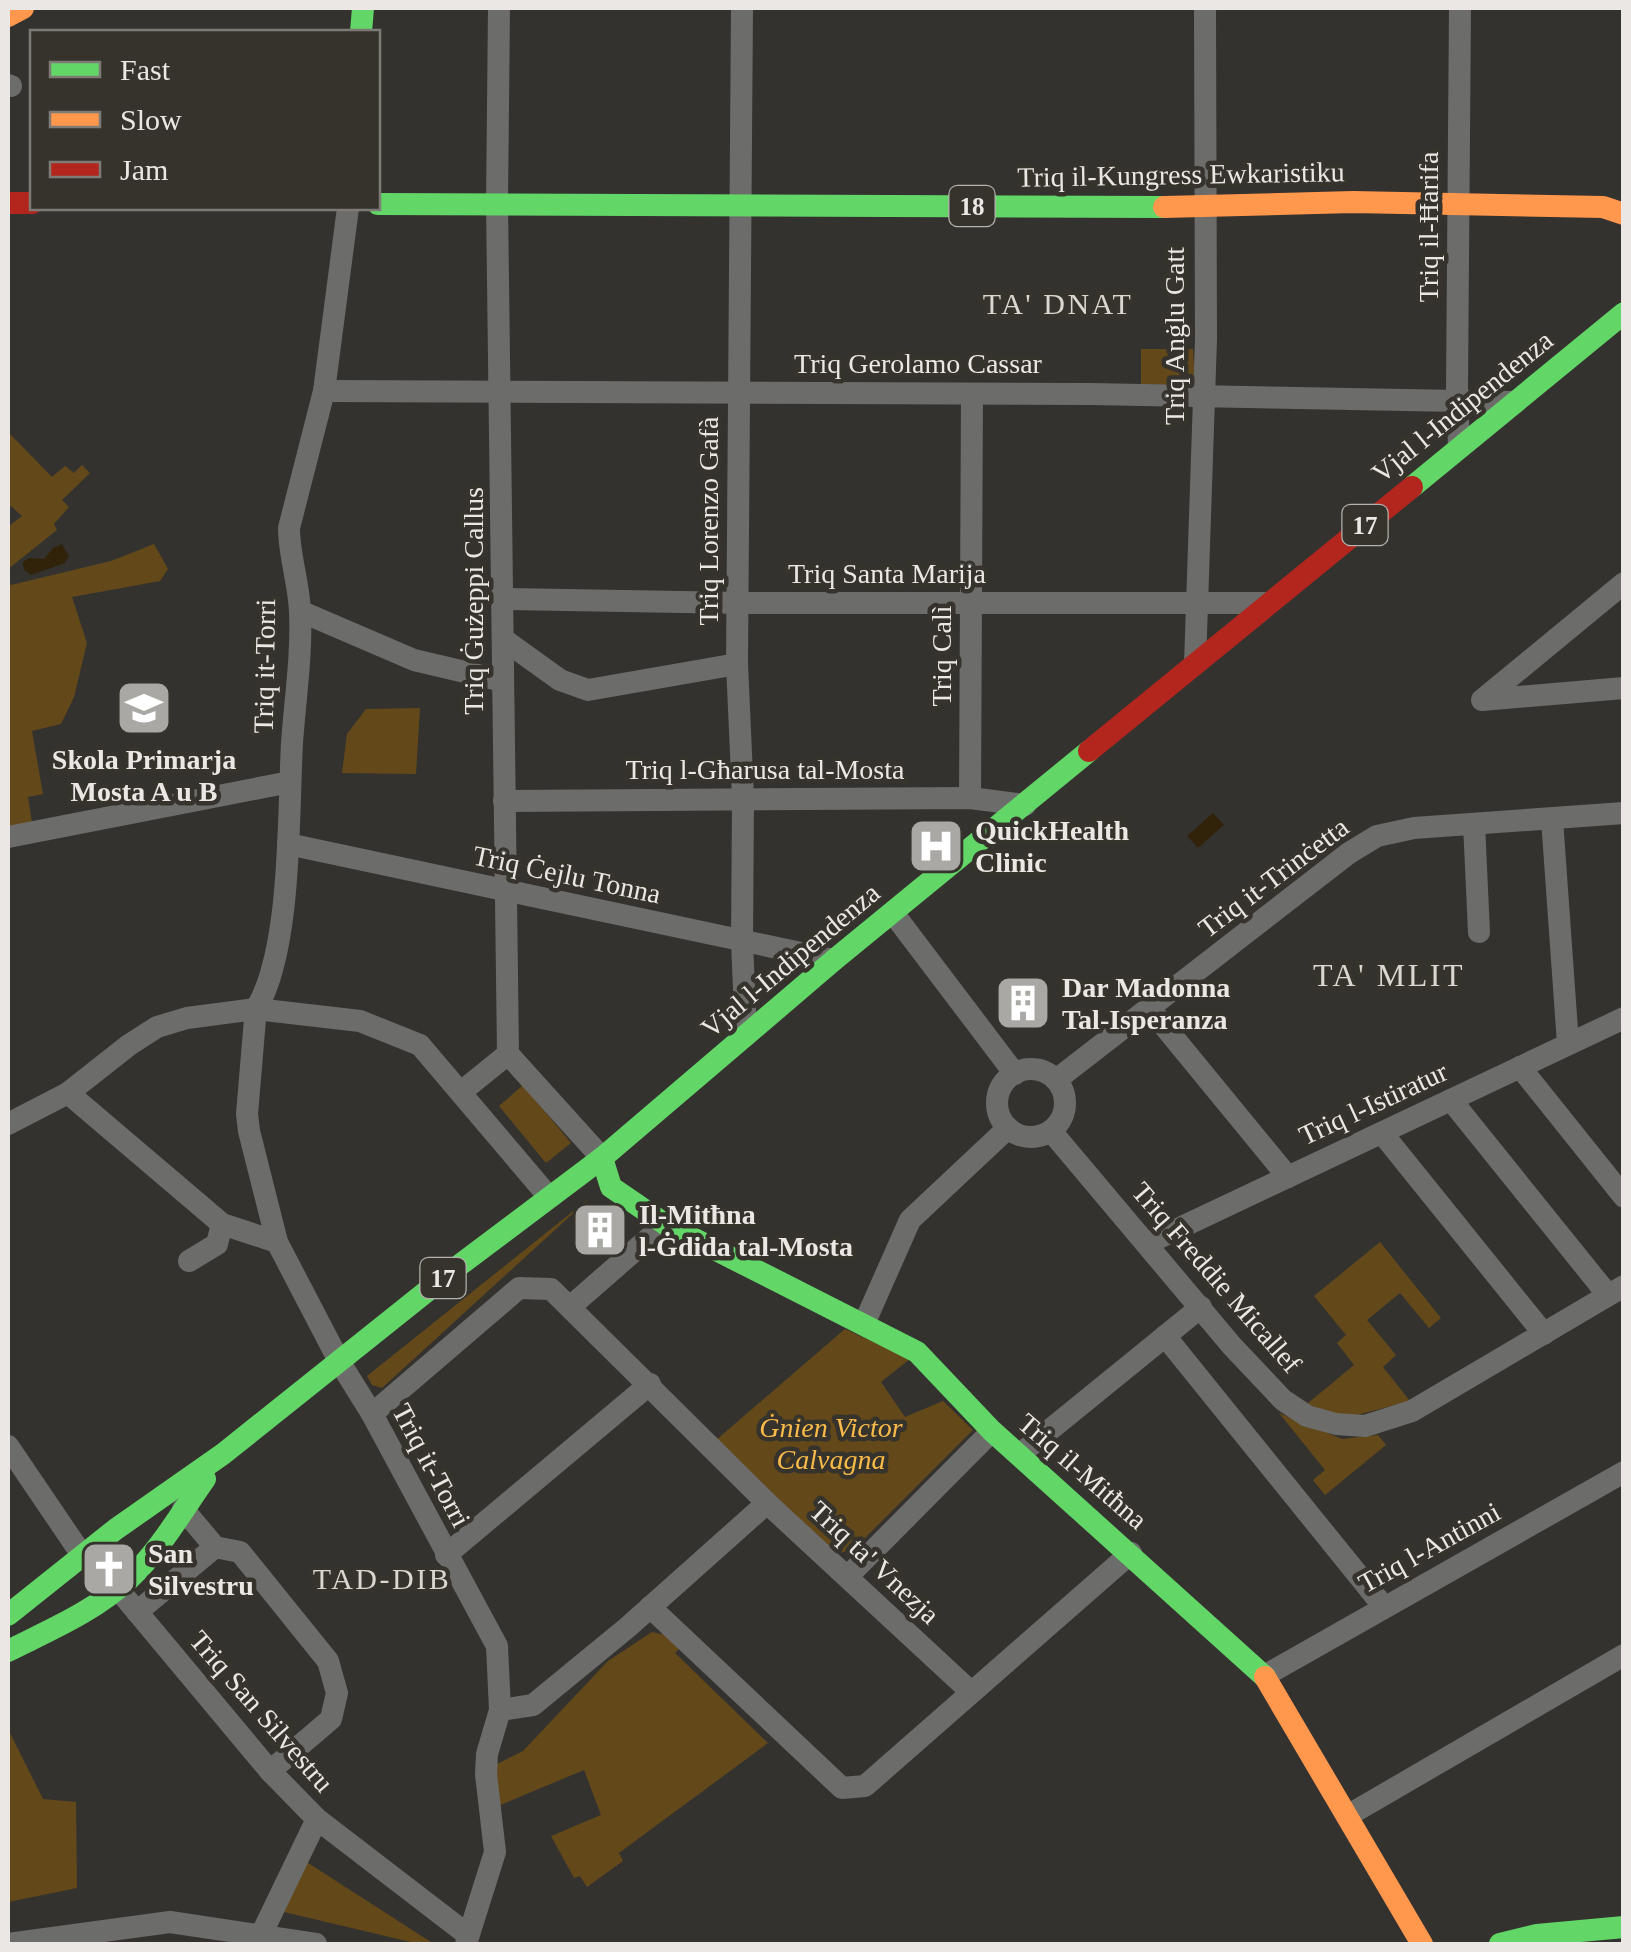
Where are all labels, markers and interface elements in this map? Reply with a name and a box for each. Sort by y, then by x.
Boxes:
legend [30,30,380,210]
text: Fast [120,53,171,86]
text: Slow [120,103,182,136]
street label: Triq il-Ħarifa [1413,151,1444,302]
text: Jam [120,153,168,186]
street label: Triq il-Kungress Ewkaristiku [1017,156,1345,193]
road number: 18 [950,186,994,226]
street label: Triq Anġlu Gatt [1159,247,1190,425]
district label: TA' DNAT [983,287,1133,320]
street label: Vjal l-Indipendenza [1366,324,1559,489]
street label: Triq Gerolamo Cassar [794,348,1043,379]
street label: Triq Lorenzo Gafà [693,416,724,625]
street label: Triq Ġużeppi Callus [458,487,489,715]
road number: 17 [1342,505,1388,545]
street label: Triq Santa Marija [788,558,987,589]
street label: Triq it-Torri [248,598,281,734]
street label: Triq Calì [926,605,957,706]
school or university icon: Skola Primarja Mosta A u B [114,678,174,738]
place label: Skola Primarja Mosta A u B [52,744,236,807]
street label: Triq l-Għarusa tal-Mosta [626,754,905,785]
street label: Triq it-Trinċetta [1192,811,1355,944]
place label: QuickHealth Clinic [975,815,1129,878]
hospital icon: QuickHealth Clinic [906,816,966,876]
street label: Triq Ċejlu Tonna [470,839,664,910]
street label: Vjal l-Indipendenza [695,876,886,1044]
district label: TA' MLIT [1313,957,1465,993]
place label: Dar Madonna Tal-Isperanza [1062,972,1230,1035]
building icon: Dar Madonna Tal-Isperanza [993,973,1053,1033]
street label: Triq l-Istiratur [1294,1055,1453,1151]
street label: Triq Freddie Micallef [1126,1176,1308,1379]
place label: Il-Mitħna l-Ġdida tal-Mosta [639,1199,853,1262]
building icon: Il-Mitħna l-Ġdida tal-Mosta [570,1200,630,1260]
road number: 17 [420,1258,466,1298]
street label: Triq it-Torri [386,1398,477,1532]
street label: Triq il-Mitħna [1012,1407,1154,1536]
park label: Ġnien Victor Calvagna [759,1412,903,1475]
street label: Triq ta' Vnezja [804,1495,946,1630]
street label: Triq l-Antinni [1353,1496,1506,1599]
place label: San Silvestru [148,1538,254,1601]
church icon: San Silvestru [79,1539,139,1599]
district label: TAD-DIB [313,1562,451,1595]
street label: Triq San Silvestru [183,1625,340,1798]

